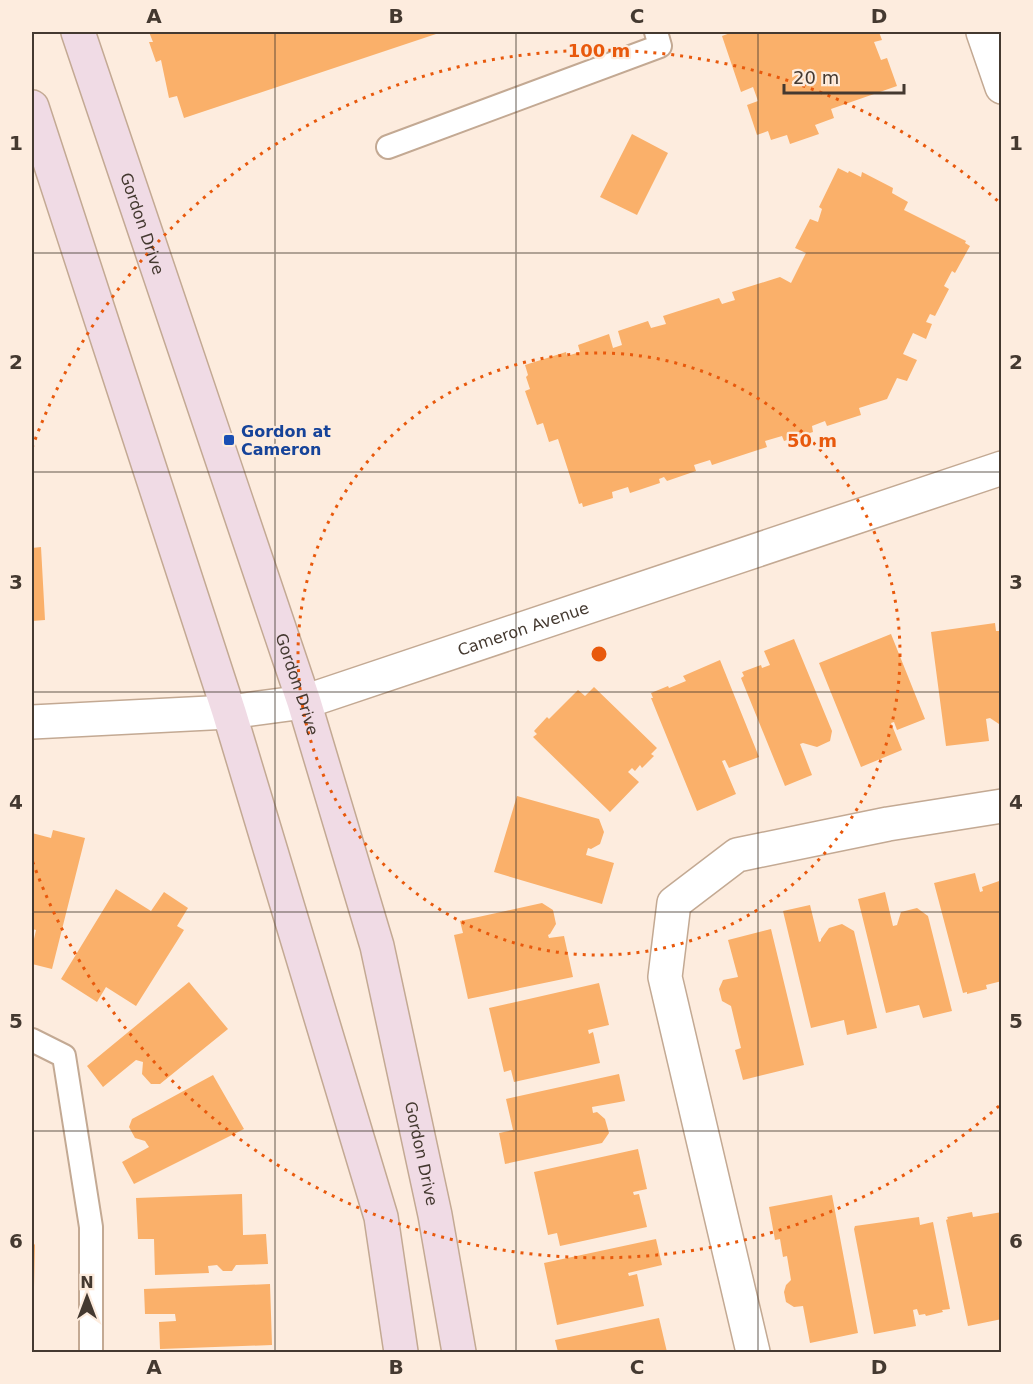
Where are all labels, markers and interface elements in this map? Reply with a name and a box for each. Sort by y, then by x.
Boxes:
text: A [146,4,162,28]
text: B [388,4,404,28]
text: C [630,4,644,28]
text: D [871,4,887,28]
text: 100 m [568,40,630,61]
scale bar [784,57,904,95]
text: 20 m [793,67,839,88]
text: 1 [9,131,23,155]
text: 1 [1009,131,1023,155]
street label: Gordon Drive [116,170,168,277]
text: 2 [9,350,23,374]
text: 2 [1009,350,1023,374]
place label: Gordon at Cameron [241,422,331,459]
text: 50 m [787,430,837,451]
marker: Gordon at Cameron [222,433,236,447]
text: 3 [9,570,23,594]
text: 3 [1009,570,1023,594]
street label: Cameron Avenue [455,598,591,660]
street label: Gordon Drive [271,631,322,738]
centre of rings [589,644,609,664]
text: 4 [9,790,23,814]
text: 4 [1009,790,1023,814]
text: 5 [9,1009,23,1033]
text: 5 [1009,1009,1023,1033]
street label: Gordon Drive [401,1100,442,1208]
text: 6 [9,1229,23,1253]
text: 6 [1009,1229,1023,1253]
north arrow [57,1267,117,1327]
text: N [80,1273,94,1292]
text: A [146,1355,162,1379]
text: B [388,1355,404,1379]
text: C [630,1355,644,1379]
text: D [871,1355,887,1379]

